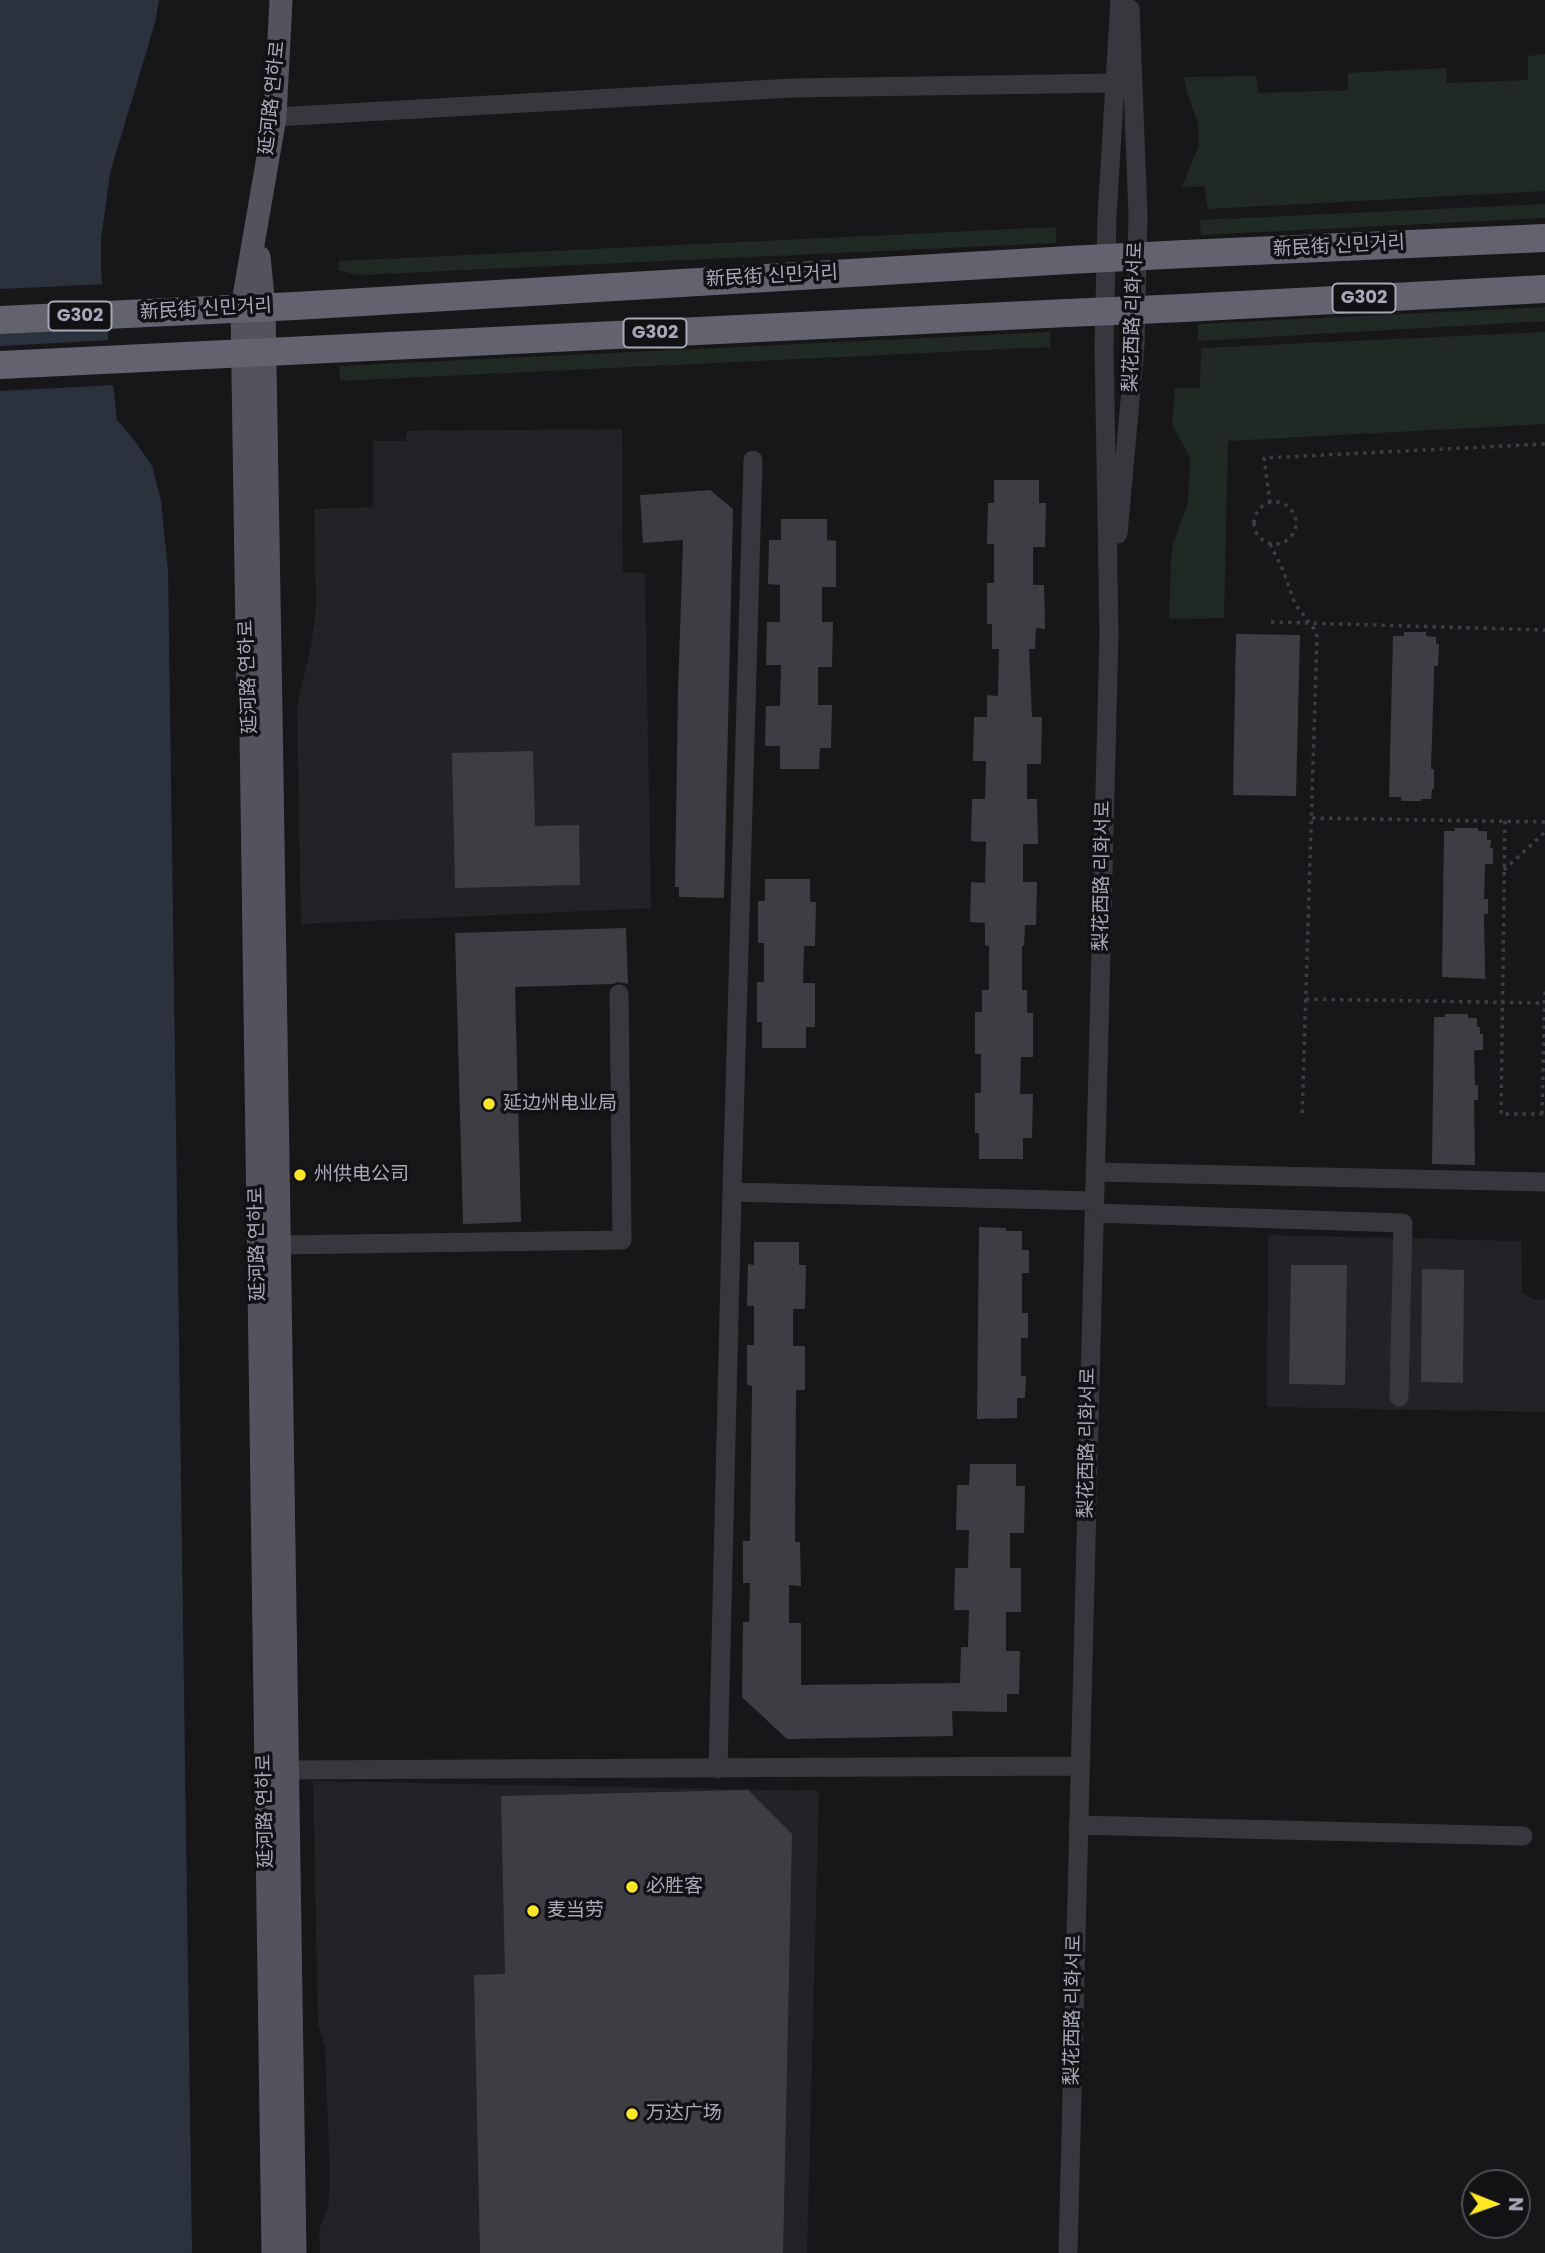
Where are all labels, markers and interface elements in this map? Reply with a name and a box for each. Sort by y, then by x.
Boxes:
street label: 延河路 연하로 [256,40,290,156]
street label: 新民街 신민거리 [1272,232,1406,262]
street label: 梨花西路 리화서로 [1120,241,1148,393]
street label: 新民街 신민거리 [705,262,839,292]
road number: G302 [1332,284,1396,312]
street label: 新民街 신민거리 [139,295,273,325]
road number: G302 [48,302,112,330]
road number: G302 [624,318,686,348]
street label: 延河路 연하로 [236,619,262,735]
street label: 梨花西路 리화서로 [1090,800,1116,952]
place label: 延边州电业局 [503,1093,617,1115]
marker: 延边州电业局 [481,1096,497,1112]
place label: 州供电公司 [314,1164,409,1186]
marker: 州供电公司 [292,1167,308,1183]
street label: 延河路 연하로 [246,1187,270,1301]
street label: 梨花西路 리화서로 [1075,1367,1101,1519]
street label: 延河路 연하로 [254,1754,278,1868]
place label: 必胜客 [646,1876,703,1898]
marker: 必胜客 [624,1879,640,1895]
place label: 麦当劳 [547,1900,604,1922]
marker: 麦当劳 [525,1903,541,1919]
street label: 梨花西路 리화서로 [1061,1934,1087,2086]
place label: 万达广场 [646,2103,722,2125]
marker: 万达广场 [624,2106,640,2122]
north arrow [1461,2169,1531,2239]
text: N [1502,2197,1529,2212]

